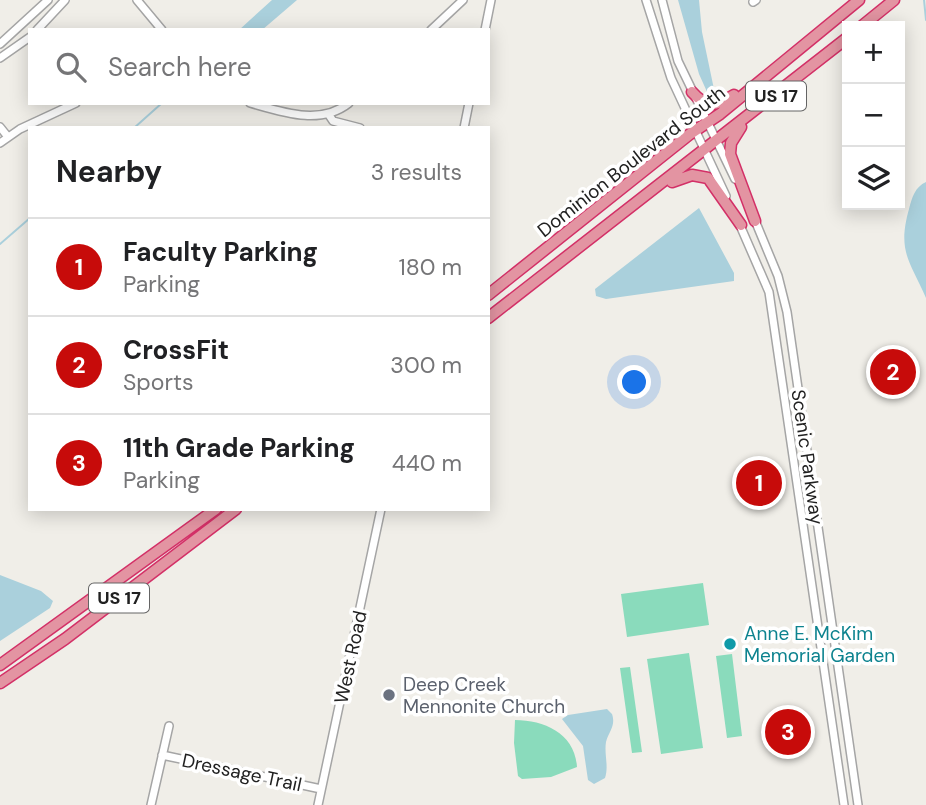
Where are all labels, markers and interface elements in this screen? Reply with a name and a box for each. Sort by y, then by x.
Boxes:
map controls [842,21,905,210]
button: + [842,21,905,84]
search box [28,28,490,105]
icon: search [52,48,90,86]
text: Search here [108,50,251,84]
street label: Dominion Boulevard South [532,80,730,243]
road number: US 17 [746,82,806,110]
button: − [842,84,905,147]
button: layers [842,147,905,210]
text: Nearby [56,152,162,191]
text: 3 results [371,157,462,187]
text: Faculty Parking [123,235,318,269]
text: 1 [75,252,83,282]
text: 180 m [398,252,462,282]
text: Parking [123,269,200,299]
text: CrossFit [123,333,229,367]
pin: 2 [870,346,916,398]
text: 2 [72,350,86,380]
text: 300 m [390,350,462,380]
your location [617,365,651,399]
text: Sports [123,367,193,397]
street label: Scenic Parkway [786,388,829,527]
text: 11th Grade Parking [123,431,355,465]
text: 3 [72,448,86,478]
text: 440 m [392,448,462,478]
pin: 1 [736,457,782,509]
text: Parking [123,465,200,495]
road number: US 17 [89,584,149,612]
street label: West Road [328,608,372,706]
place label: Anne E. McKim Memorial Garden [744,621,895,668]
marker: Anne E. McKim Memorial Garden [722,636,738,652]
place label: Deep Creek Mennonite Church [403,672,565,719]
marker: Deep Creek Mennonite Church [381,687,397,703]
pin: 3 [765,706,811,758]
street label: Dressage Trail [180,748,304,797]

